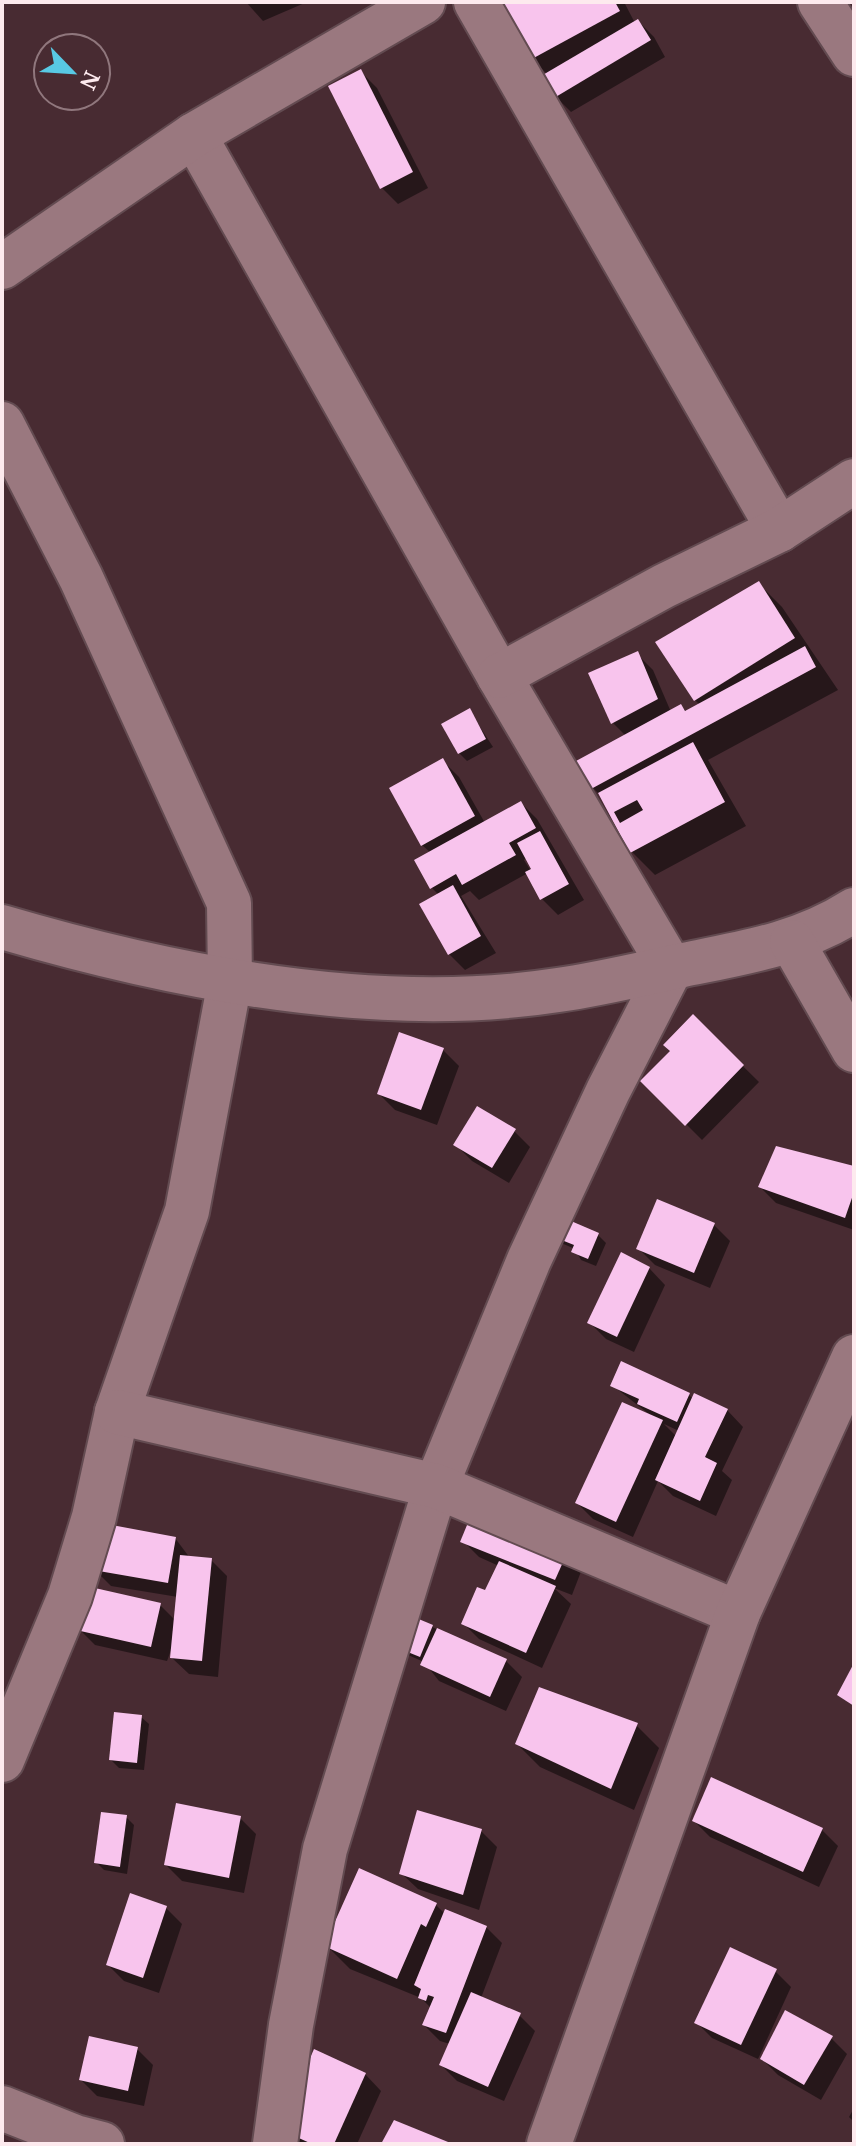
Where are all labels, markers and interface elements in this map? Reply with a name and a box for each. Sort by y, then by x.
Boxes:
north arrow [32,32,112,112]
text: N [74,67,108,95]

